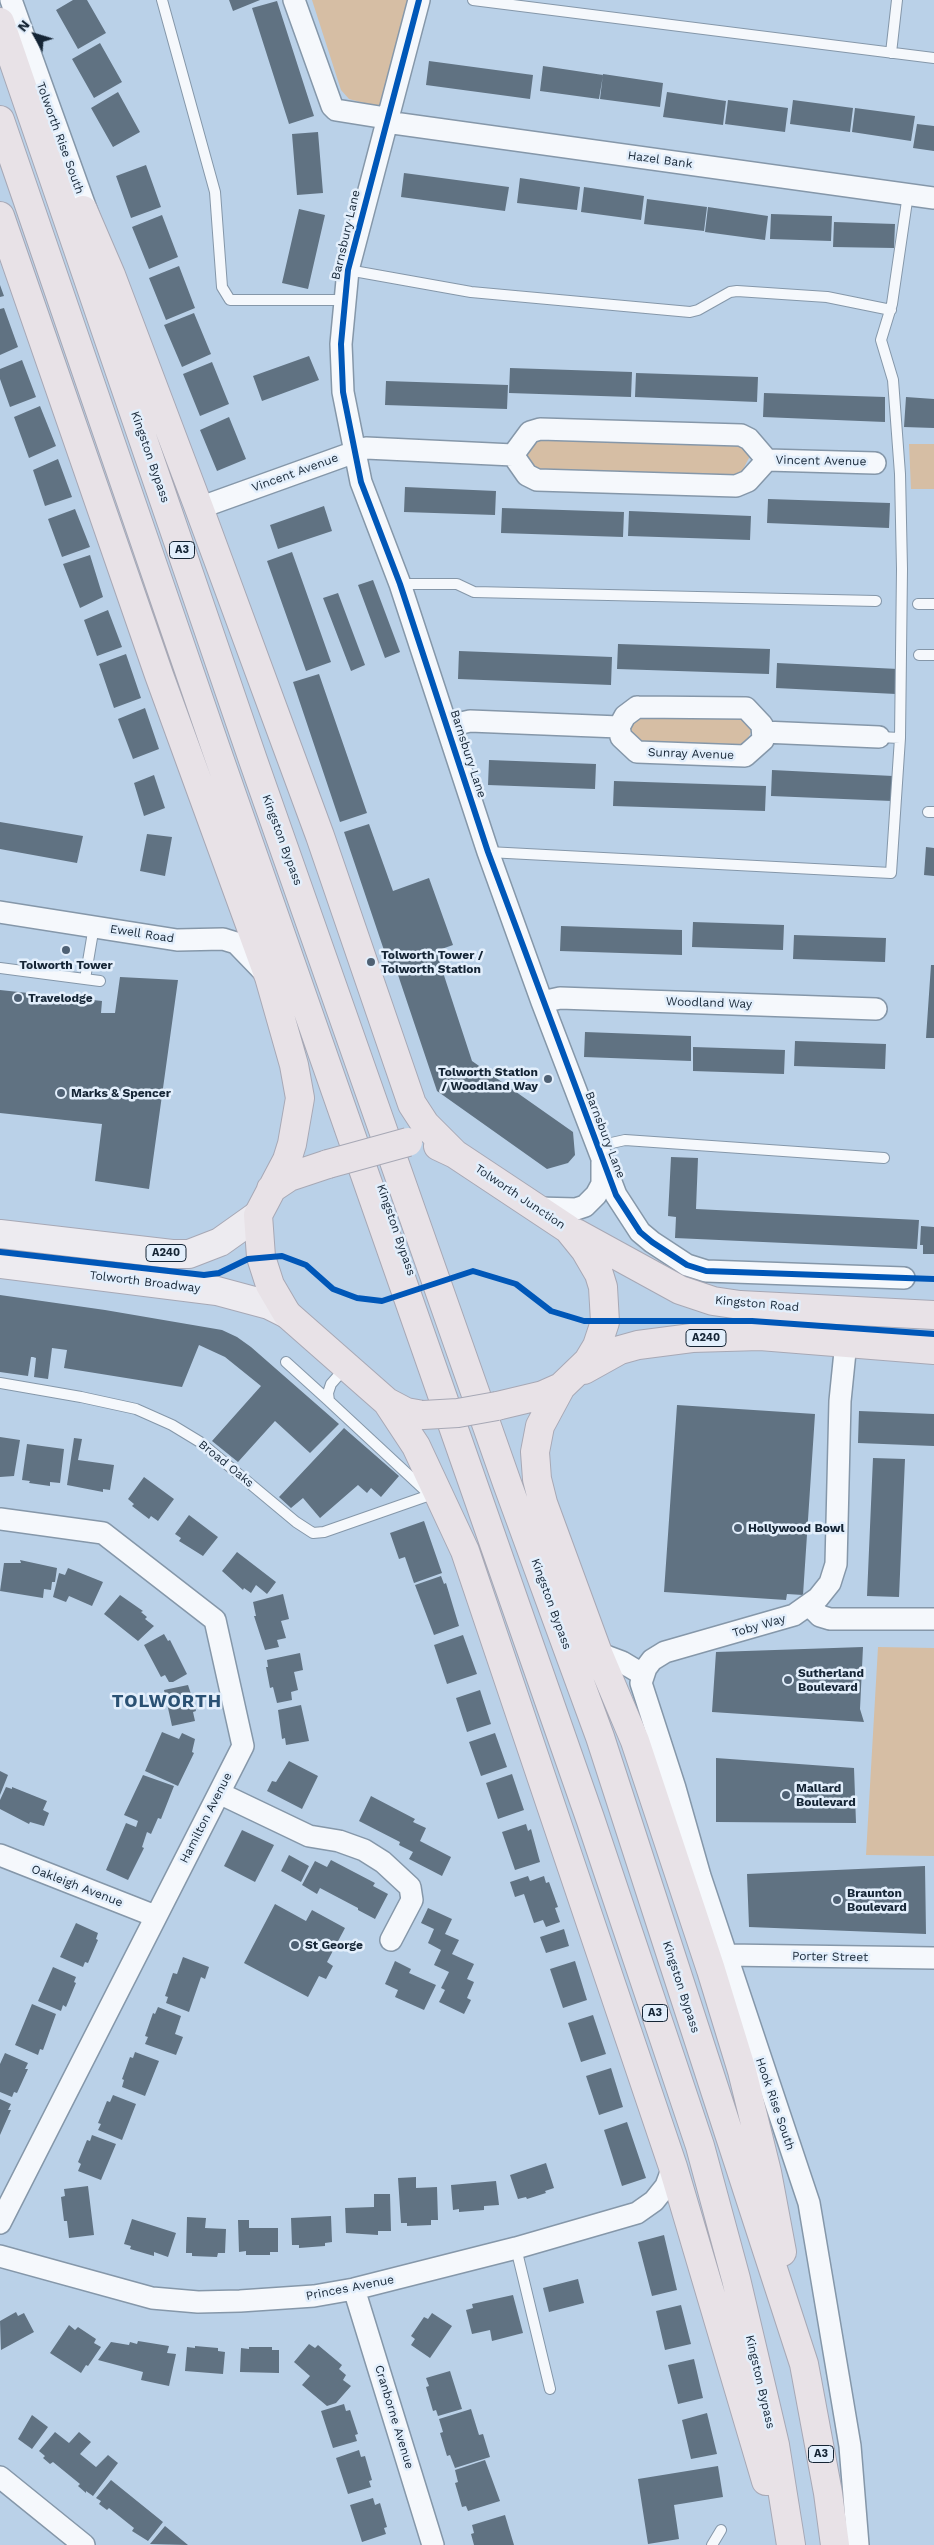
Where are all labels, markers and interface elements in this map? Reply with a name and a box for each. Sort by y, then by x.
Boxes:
north arrow [10,10,60,60]
text: N [14,16,33,35]
street label: Tolworth Rise South [33,80,87,196]
street label: Hazel Bank [627,148,693,172]
street label: Barnsbury Lane [329,189,363,281]
street label: Kingston Bypass [128,409,172,505]
street label: Vincent Avenue [250,451,340,495]
street label: Vincent Avenue [775,453,867,469]
road number: A3 [170,542,194,558]
street label: Barnsbury Lane [447,708,489,800]
street label: Sunray Avenue [648,745,734,763]
street label: Kingston Bypass [259,792,305,888]
street label: Ewell Road [109,922,175,946]
marker: Tolworth Tower [60,944,72,956]
place label: Tolworth Tower / Tolworth Station [381,948,483,976]
marker: Tolworth Tower / Tolworth Station [365,956,377,968]
place label: Tolworth Tower [19,958,113,972]
place label: Travelodge [28,991,93,1005]
marker: Travelodge [12,992,24,1004]
street label: Woodland Way [666,994,752,1012]
place label: Tolworth Station / Woodland Way [438,1065,538,1093]
marker: Tolworth Station / Woodland Way [542,1073,554,1085]
place label: Marks & Spencer [71,1086,171,1100]
marker: Marks & Spencer [55,1087,67,1099]
street label: Barnsbury Lane [582,1090,628,1180]
street label: Tolworth Junction [472,1161,568,1233]
street label: Kingston Bypass [374,1182,418,1278]
road number: A240 [146,1244,186,1262]
street label: Tolworth Broadway [89,1268,201,1296]
street label: Kingston Road [714,1293,800,1315]
road number: A240 [686,1330,726,1346]
street label: Broad Oaks [195,1437,257,1491]
place label: Hollywood Bowl [748,1521,844,1535]
marker: Hollywood Bowl [732,1522,744,1534]
street label: Kingston Bypass [528,1556,574,1652]
street label: Toby Way [731,1612,787,1640]
place label: Sutherland Boulevard [798,1666,864,1694]
marker: Sutherland Boulevard [782,1674,794,1686]
district label: TOLWORTH [111,1691,223,1713]
street label: Hamilton Avenue [177,1770,235,1866]
place label: Mallard Boulevard [796,1781,856,1809]
marker: Mallard Boulevard [780,1789,792,1801]
street label: Oakleigh Avenue [29,1862,125,1910]
place label: Braunton Boulevard [847,1886,907,1914]
marker: Braunton Boulevard [831,1894,843,1906]
place label: St George [305,1938,363,1952]
marker: St George [289,1939,301,1951]
street label: Kingston Bypass [659,1939,703,2035]
street label: Porter Street [792,1949,868,1965]
road number: A3 [642,2005,668,2022]
street label: Hook Rise South [752,2056,798,2152]
street label: Princes Avenue [305,2272,395,2304]
street label: Kingston Bypass [742,2334,778,2430]
street label: Cranborne Avenue [371,2363,417,2471]
road number: A3 [808,2446,834,2462]

